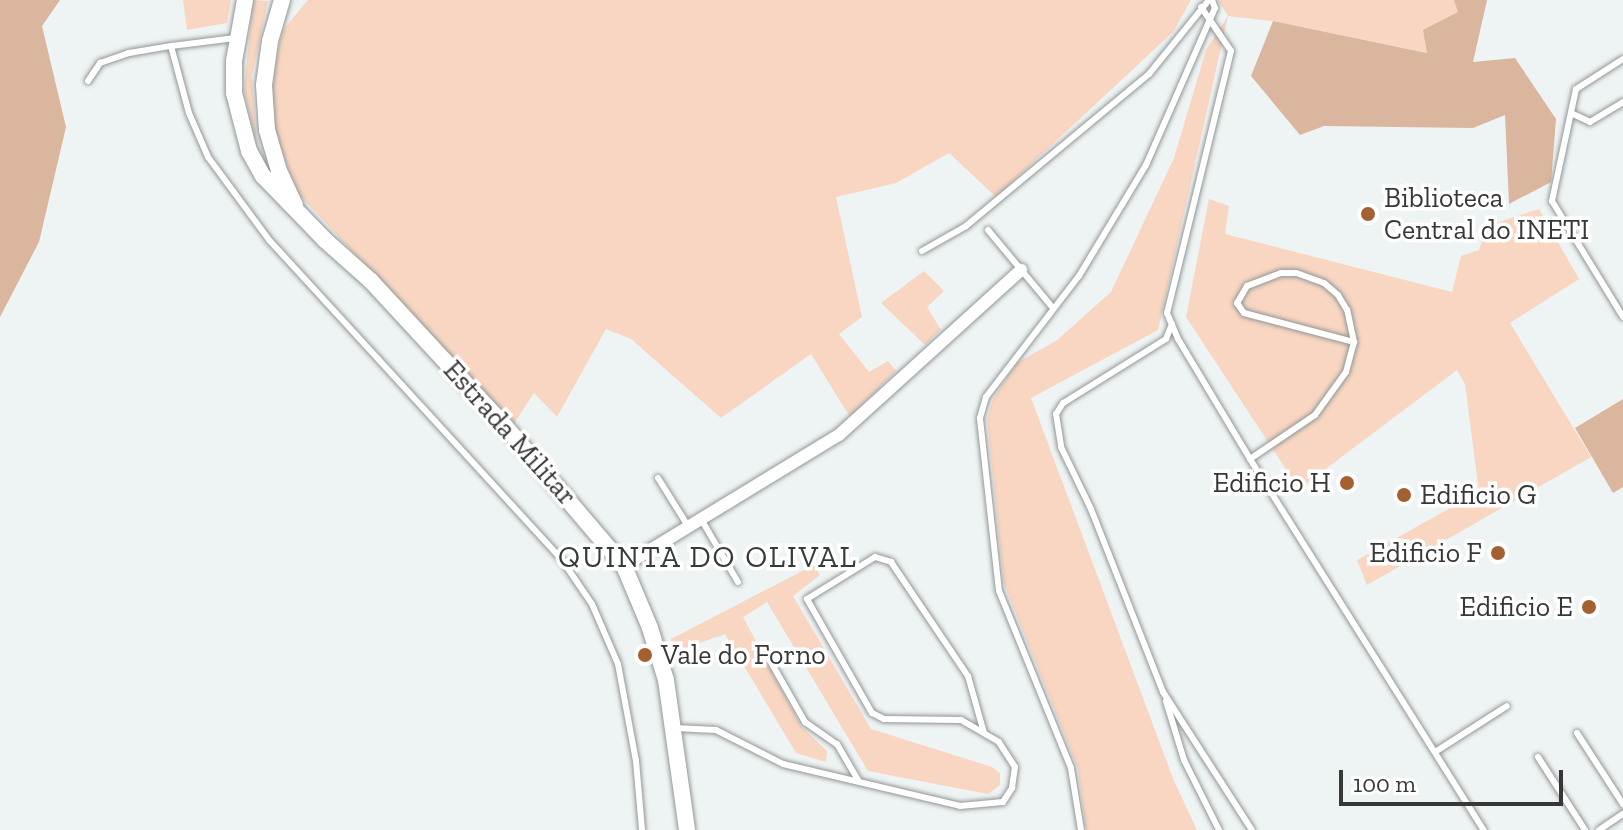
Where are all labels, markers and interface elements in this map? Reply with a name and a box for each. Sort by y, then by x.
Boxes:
place label: Biblioteca Central do INETI [1384,181,1589,247]
marker: Biblioteca Central do INETI [1359,205,1377,223]
street label: Estrada Militar [436,354,584,512]
place label: Edificio H [1213,466,1331,500]
marker: Edificio H [1338,474,1356,492]
place label: Edificio G [1420,478,1536,512]
marker: Edificio G [1395,486,1413,504]
place label: Edificio F [1369,536,1482,570]
district label: QUINTA DO OLIVAL [558,539,858,575]
marker: Edificio F [1489,544,1507,562]
place label: Edificio E [1459,590,1573,624]
marker: Edificio E [1580,598,1598,616]
place label: Vale do Forno [661,638,826,672]
marker: Vale do Forno [636,646,654,664]
scale bar [1343,754,1567,804]
text: 100 m [1353,769,1416,798]

